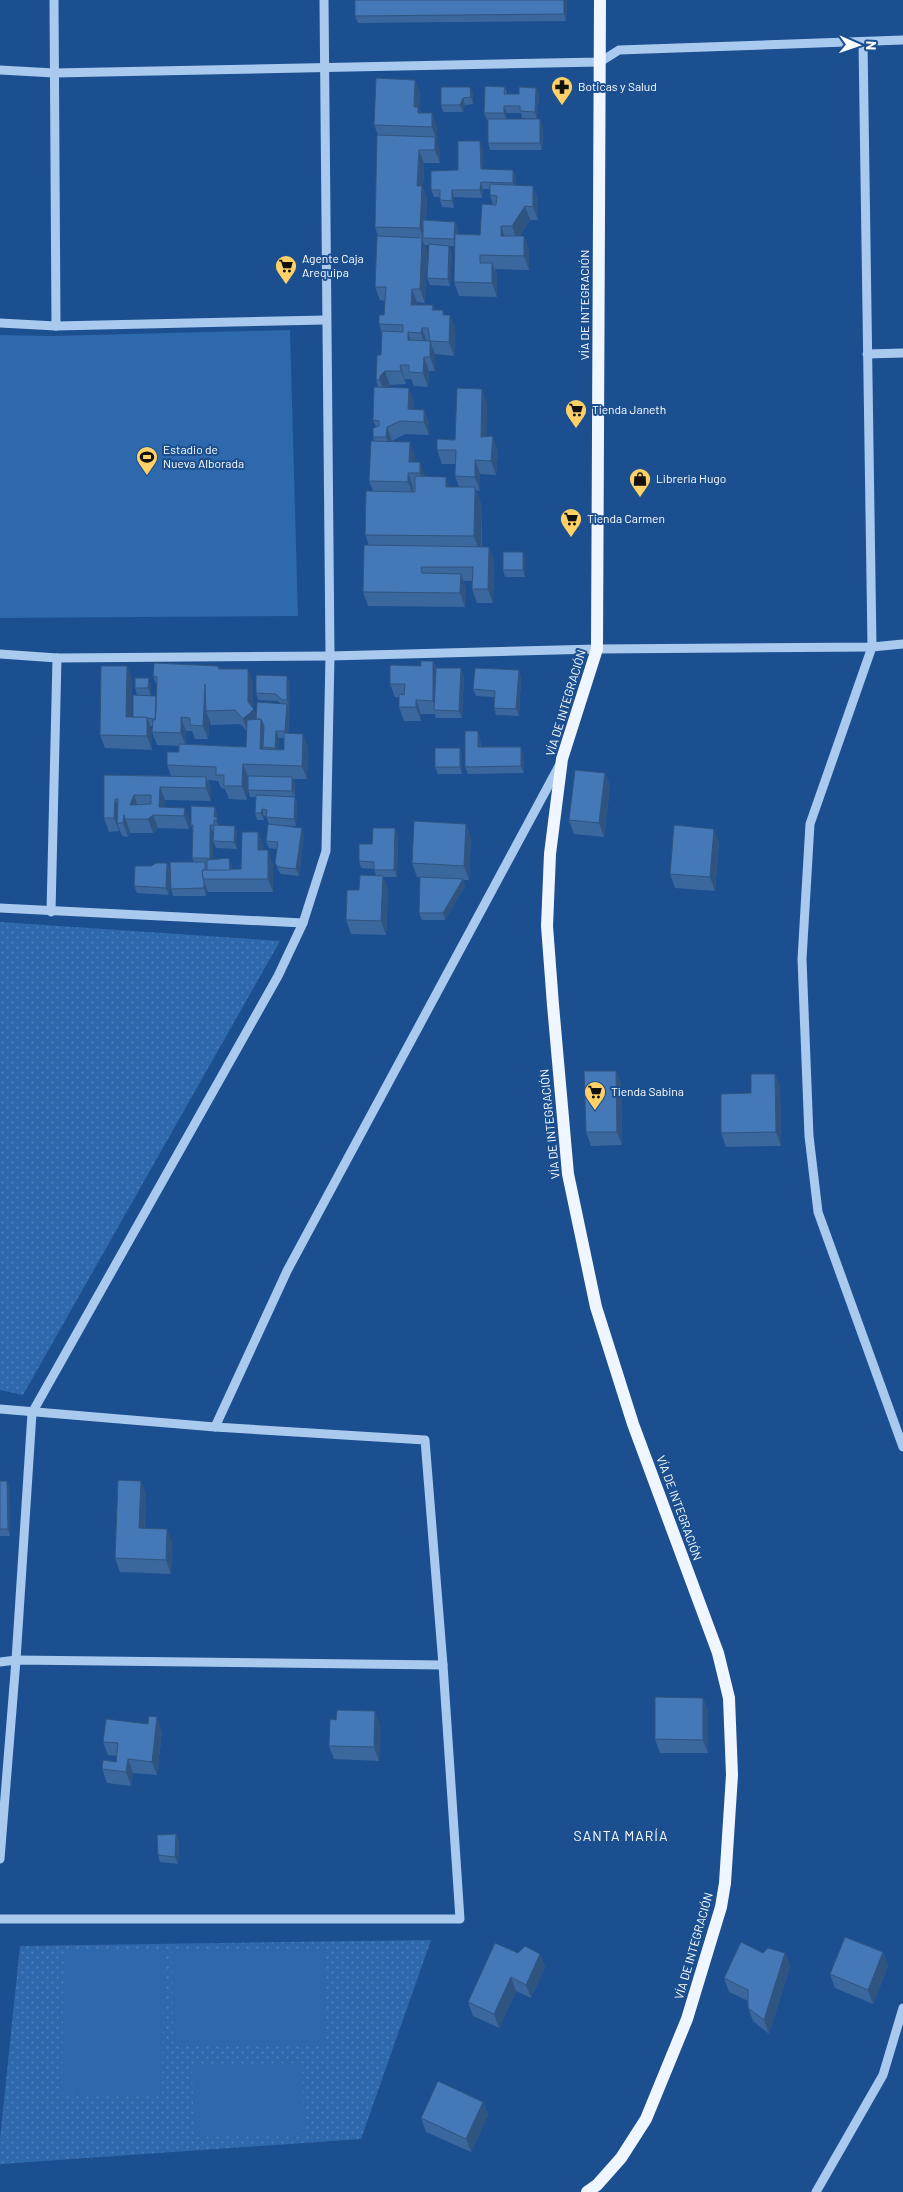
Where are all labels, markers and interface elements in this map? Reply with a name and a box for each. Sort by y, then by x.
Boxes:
north arrow [833,20,883,70]
text: N [863,41,880,50]
pharmacy icon: Boticas y Salud [550,75,574,106]
place label: Boticas y Salud [578,79,657,93]
street label: VÍA DE INTEGRACIÓN [577,250,591,360]
place label: Agente Caja Arequipa [302,251,364,279]
supermarket icon: Agente Caja Arequipa [274,254,298,285]
supermarket icon: Tienda Janeth [564,398,588,429]
place label: Tienda Janeth [592,402,666,416]
place label: Estadio de Nueva Alborada [163,442,244,470]
sports icon: Estadio de Nueva Alborada [135,445,159,476]
shop icon: Libreria Hugo [628,467,652,498]
place label: Libreria Hugo [656,471,726,485]
supermarket icon: Tienda Carmen [559,507,583,538]
place label: Tienda Carmen [587,511,665,525]
street label: VÍA DE INTEGRACIÓN [542,648,588,758]
street label: VÍA DE INTEGRACIÓN [536,1068,562,1180]
supermarket icon: Tienda Sabina [583,1080,607,1111]
place label: Tienda Sabina [611,1084,684,1098]
street label: VÍA DE INTEGRACIÓN [654,1453,705,1562]
district label: SANTA MARÍA [574,1827,668,1844]
street label: VÍA DE INTEGRACIÓN [671,1891,715,2001]

